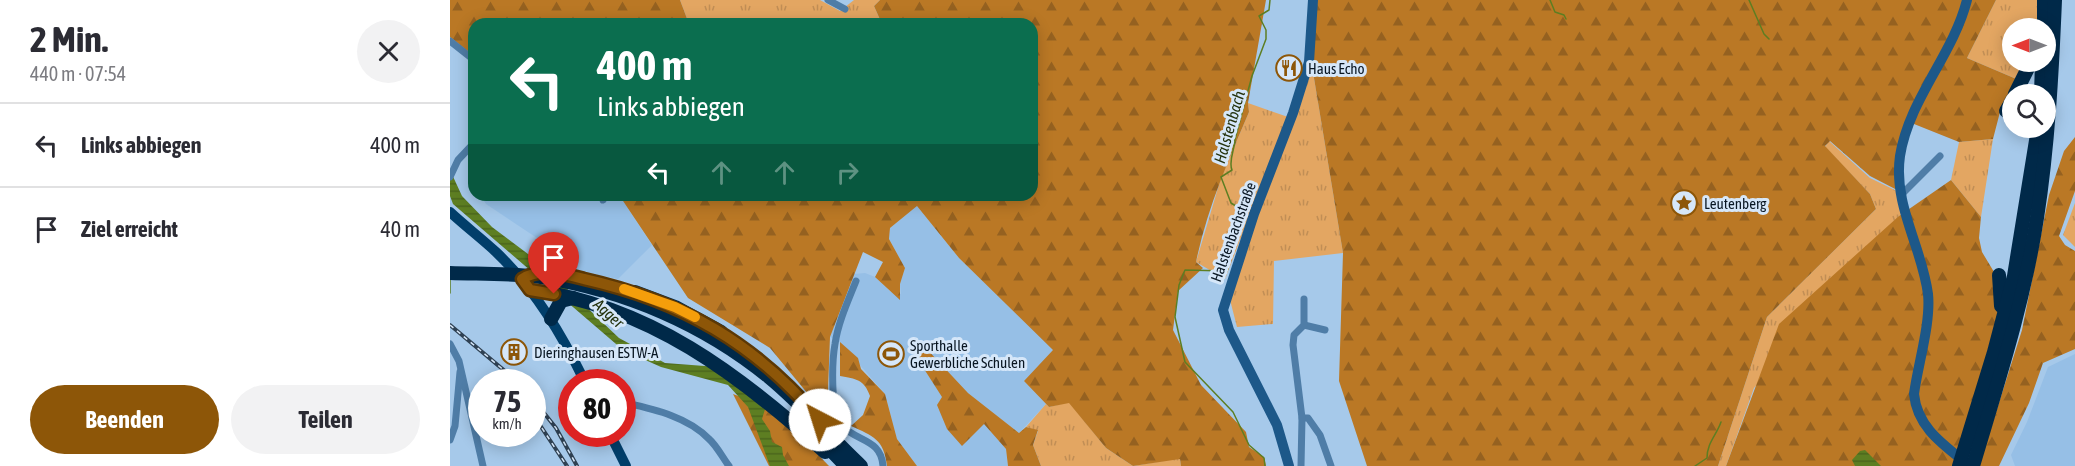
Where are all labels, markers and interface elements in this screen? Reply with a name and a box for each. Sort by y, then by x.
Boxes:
text: 2 Min. [30,18,108,60]
north arrow [2002,18,2056,72]
map controls [2002,18,2056,138]
button: close [357,20,420,83]
text: 400 m [597,41,692,89]
icon: left [498,42,576,120]
restaurant icon: Haus Echo [1274,53,1304,83]
place label: Haus Echo [1308,60,1365,77]
text: 440 m · 07:54 [30,62,126,85]
button: search [2002,84,2056,138]
water label: Halstenbach [1210,88,1248,165]
text: Links abbiegen [597,91,745,122]
icon: left [30,129,63,162]
text: Links abbiegen [81,132,202,158]
text: 400 m [370,132,420,158]
icon: left [642,156,675,189]
icon: ahead [705,156,738,189]
icon: ahead [768,156,801,189]
icon: right [831,156,864,189]
street label: Halstenbachstraße [1207,180,1259,284]
place icon: Leutenberg [1669,188,1699,218]
place label: Leutenberg [1704,195,1767,212]
icon: arrive [30,213,63,246]
text: Ziel erreicht [81,216,178,242]
text: 40 m [380,216,420,242]
pin [528,232,579,294]
icon: arrive [537,241,570,274]
water label: Agger [589,294,629,333]
building icon: Dieringhausen ESTW-A [499,337,529,367]
place label: Sporthalle Gewerbliche Schulen [910,337,1025,371]
sports icon: Sporthalle Gewerbliche Schulen [876,339,906,369]
place label: Dieringhausen ESTW-A [534,344,659,361]
speed limit sign: 80 [558,369,636,447]
text: 75 [493,384,521,418]
button: Beenden [30,385,219,454]
button: Teilen [231,385,420,454]
position arrow [788,388,852,452]
text: km/h [492,415,522,432]

